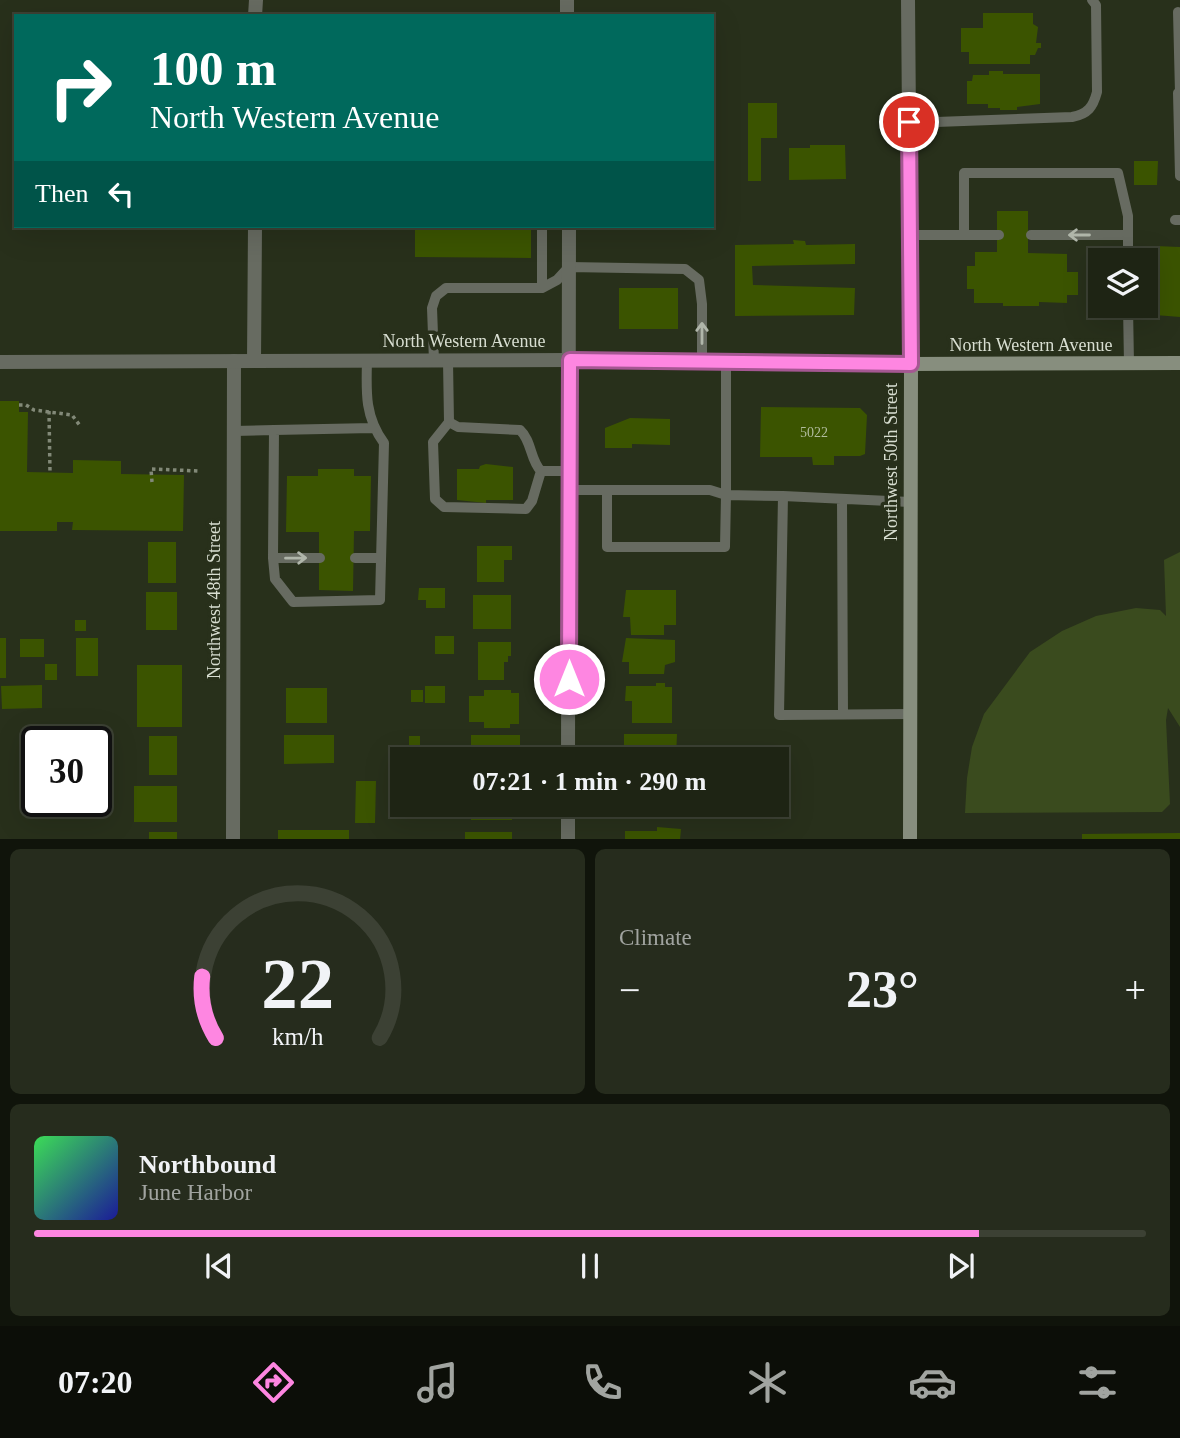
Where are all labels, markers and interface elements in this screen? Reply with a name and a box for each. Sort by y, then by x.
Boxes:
text: 100 m [150,41,277,96]
icon: right [35,42,126,133]
pin [879,92,939,152]
text: North Western Avenue [150,99,440,135]
icon: arrive [890,103,928,141]
icon: left [102,175,140,213]
text: Then [35,179,88,208]
one-way arrow [1068,228,1091,242]
map controls [1088,248,1158,318]
button: layers [1088,248,1158,318]
one-way arrow [695,322,709,345]
street label: North Western Avenue [383,331,545,351]
street label: North Western Avenue [950,335,1112,355]
street label: Northwest 50th Street [881,383,901,541]
house number: 5022 [800,425,828,440]
street label: Northwest 48th Street [204,521,224,679]
one-way arrow [285,551,308,565]
position arrow [532,642,606,716]
speed limit sign: 30 [21,726,112,817]
text: 07:21 · 1 min · 290 m [473,767,707,796]
text: Climate [619,925,692,950]
text: 22 [261,943,334,1024]
text: 23° [846,961,919,1018]
text: − [619,969,640,1011]
text: + [1125,969,1146,1011]
text: km/h [272,1022,324,1049]
text: Northbound [139,1150,276,1179]
text: June Harbor [139,1180,252,1205]
icon: previous [200,1247,238,1285]
icon: pause [571,1247,609,1285]
icon: next [942,1247,980,1285]
icon: directions [249,1358,298,1407]
icon: music [413,1358,462,1407]
icon: phone [578,1358,627,1407]
icon: climate [743,1358,792,1407]
icon: car [908,1358,957,1407]
icon: filters [1073,1358,1122,1407]
text: 07:20 [58,1364,133,1400]

